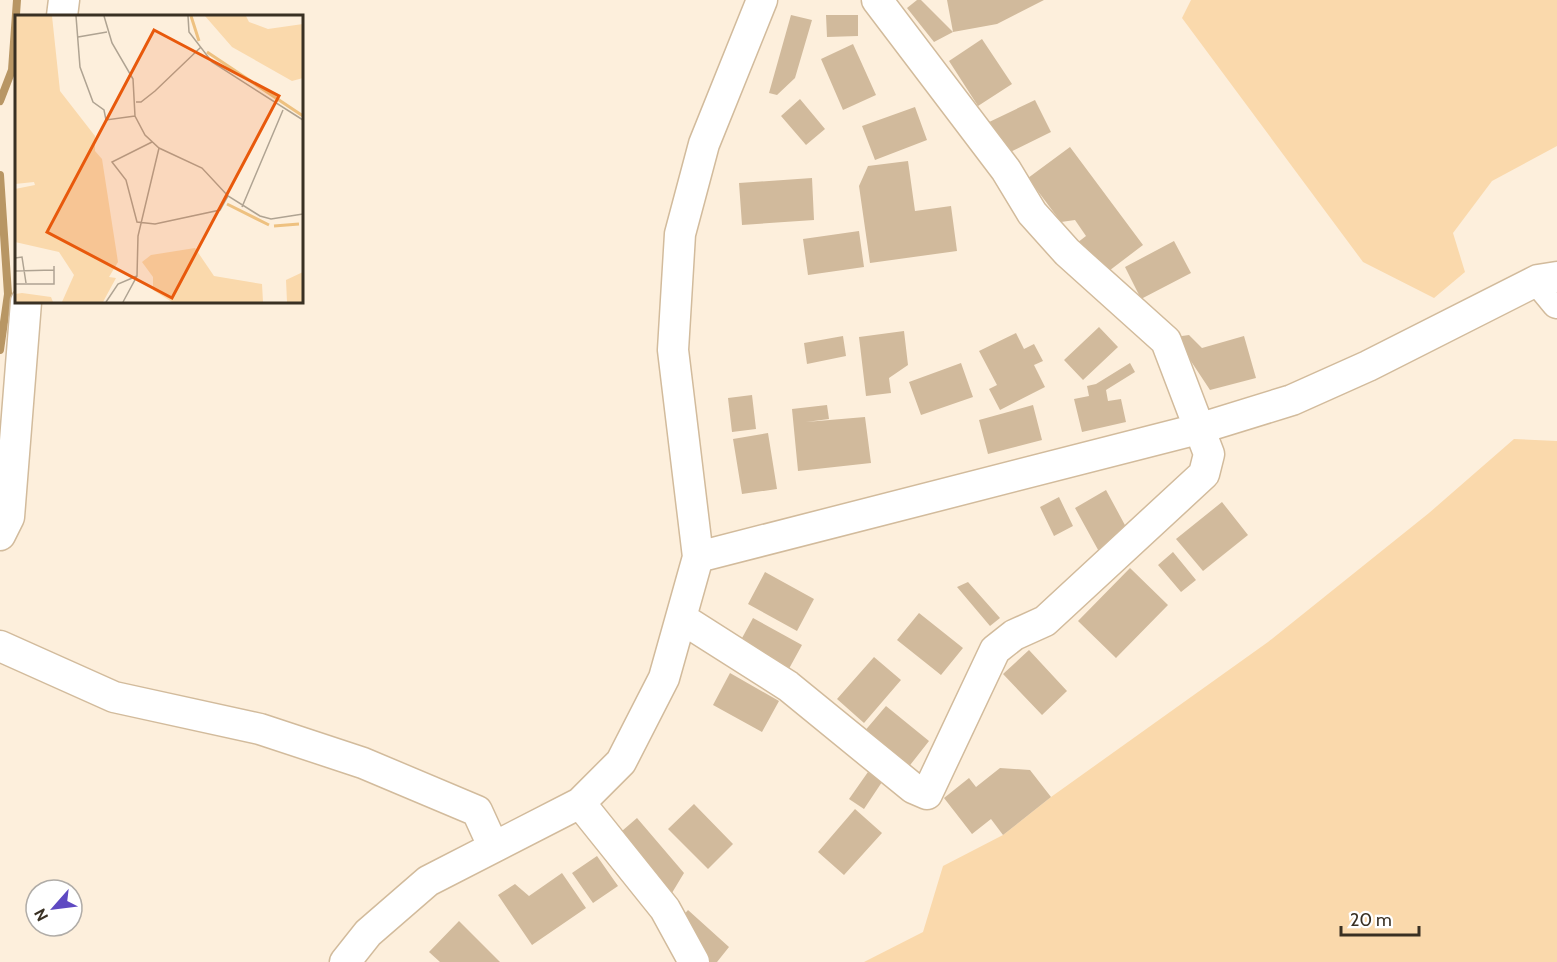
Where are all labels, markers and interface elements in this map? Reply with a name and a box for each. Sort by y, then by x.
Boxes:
inset map [15,15,303,303]
north arrow [24,878,84,938]
scale bar [1341,899,1419,937]
text: N [30,905,52,924]
text: 20 m [1350,909,1392,931]

